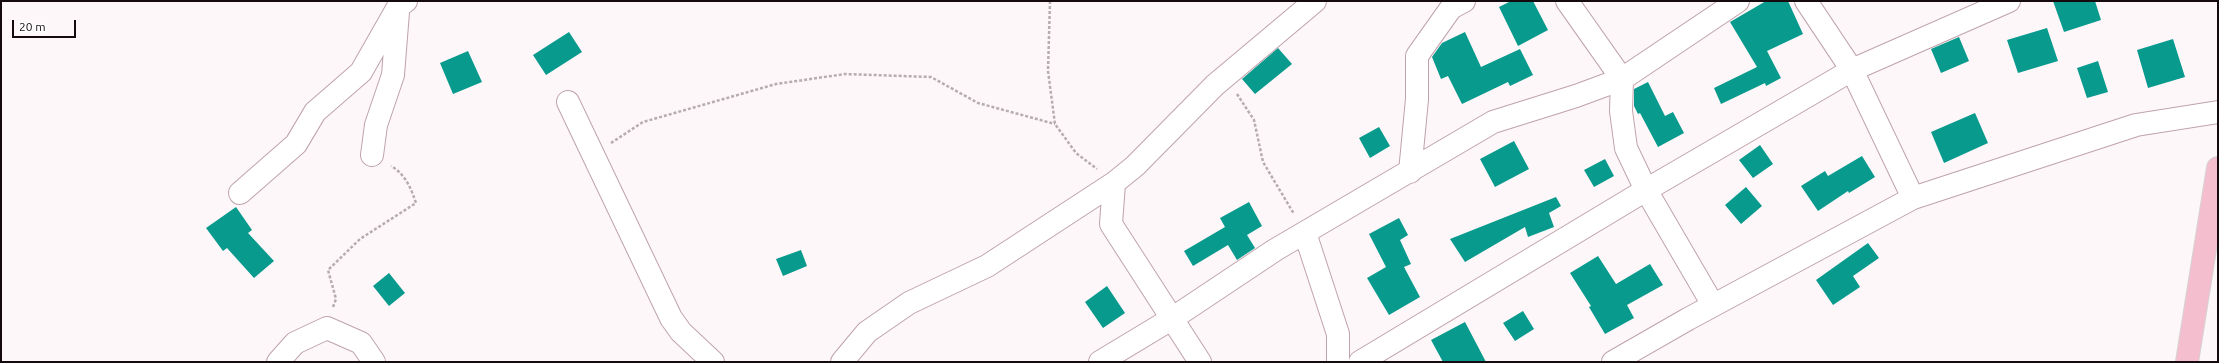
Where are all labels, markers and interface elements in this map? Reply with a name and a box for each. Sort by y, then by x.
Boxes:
scale bar [14,12,78,38]
text: 20 m [19,20,46,33]

